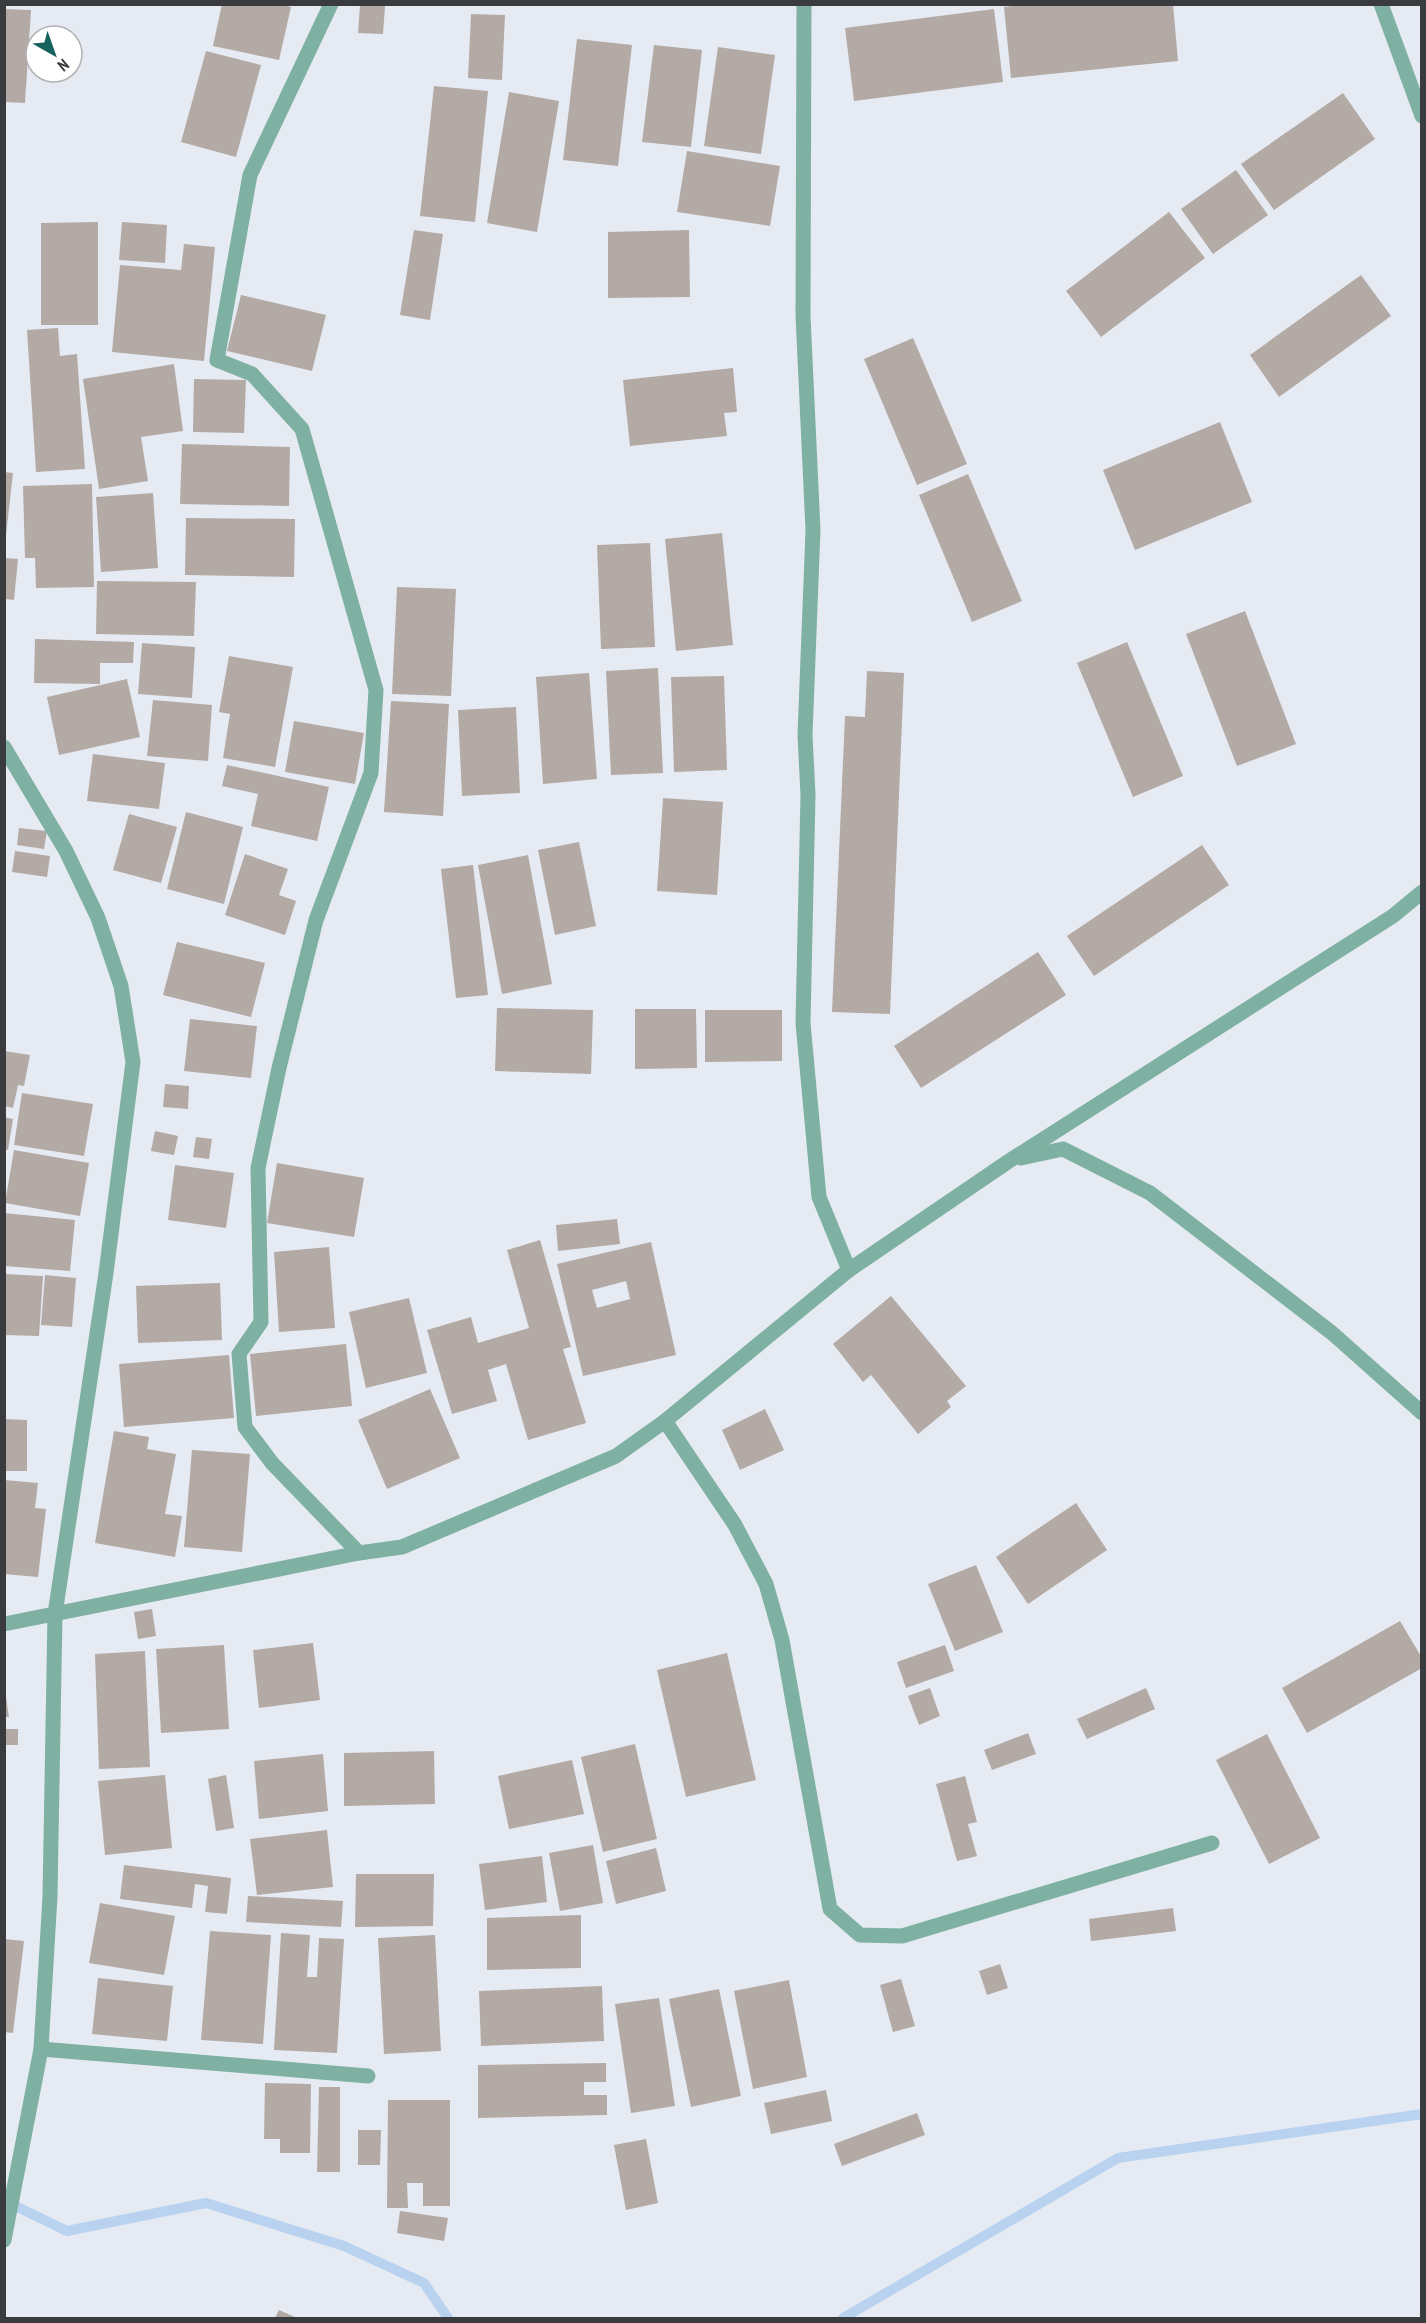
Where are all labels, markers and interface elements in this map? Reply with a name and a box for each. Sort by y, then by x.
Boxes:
north arrow [24,24,84,84]
text: N [54,55,73,76]

